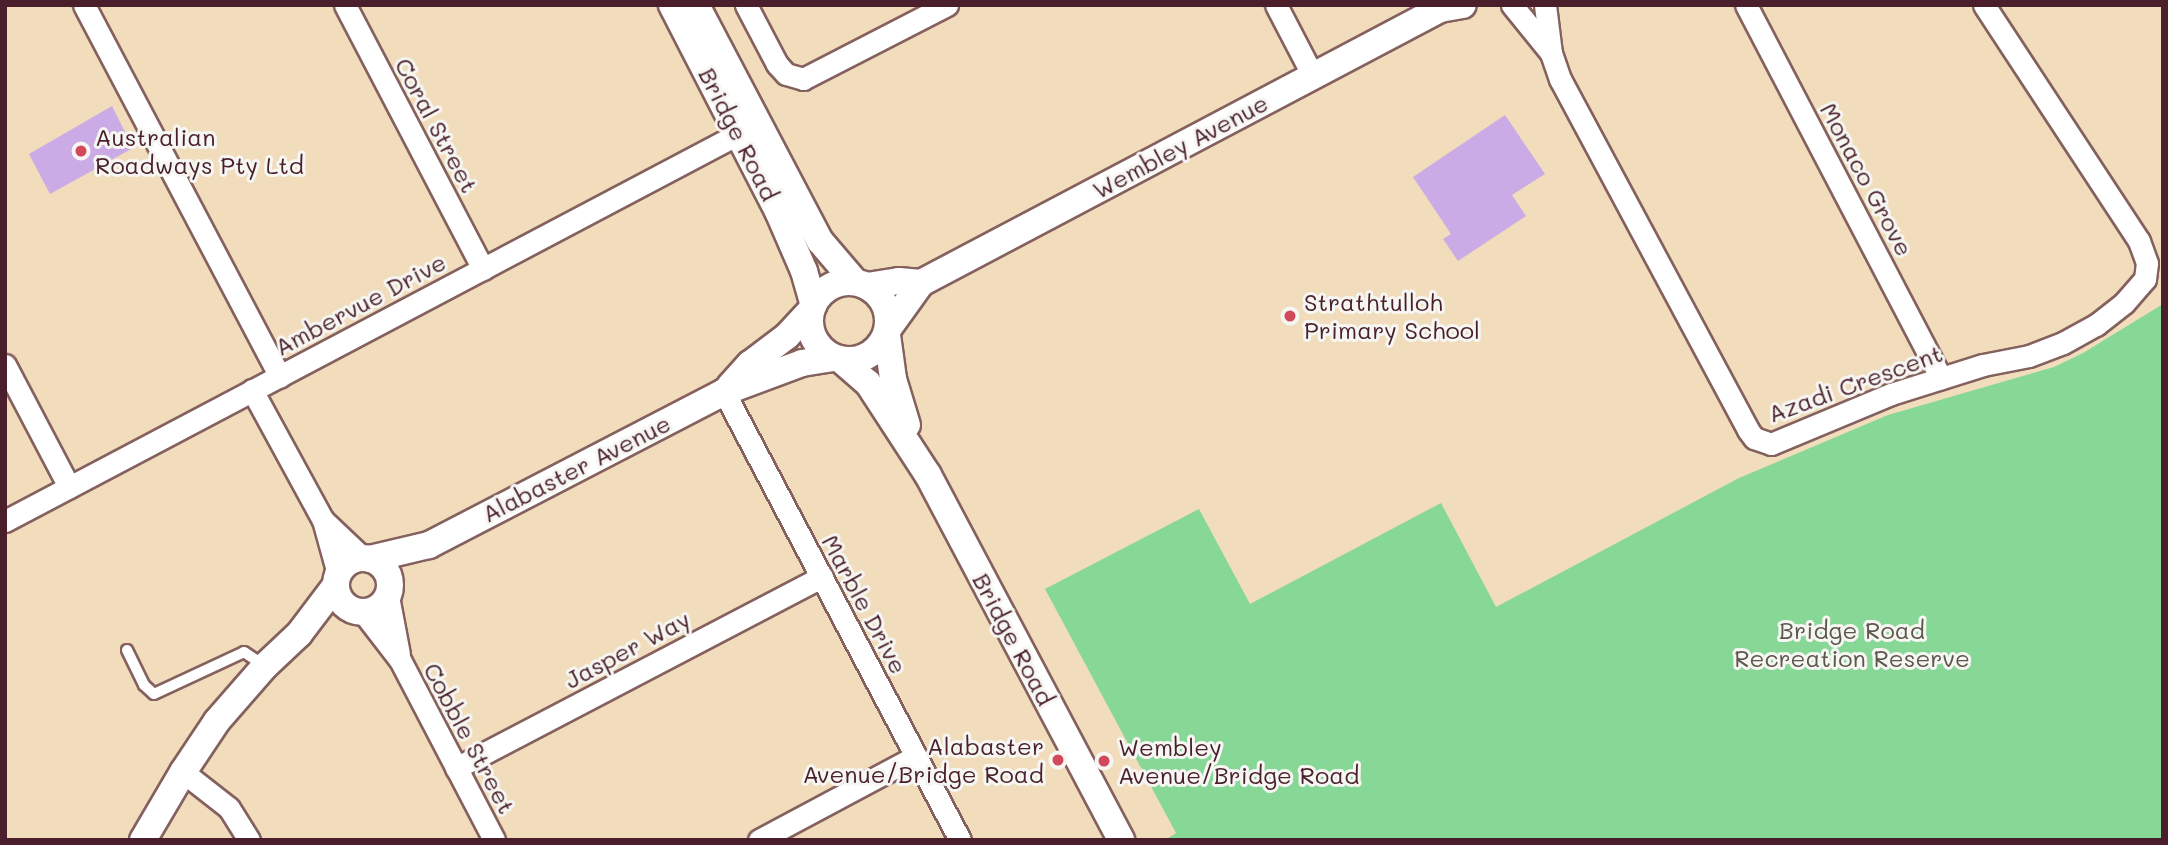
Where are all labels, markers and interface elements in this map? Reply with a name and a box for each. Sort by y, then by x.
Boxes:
street label: Coral Street [389,53,485,197]
street label: Bridge Road [693,63,785,205]
street label: Wembley Avenue [1087,88,1273,204]
street label: Monaco Grove [1815,98,1919,260]
place label: Australian Roadways Pty Ltd [95,123,304,179]
marker: Australian Roadways Pty Ltd [73,143,89,159]
street label: Ambervue Drive [269,247,451,361]
place label: Strathtulloh Primary School [1304,288,1480,344]
marker: Strathtulloh Primary School [1282,308,1298,324]
street label: Azadi Crescent [1764,338,1946,428]
street label: Alabaster Avenue [477,408,675,528]
street label: Marble Drive [816,530,914,678]
street label: Bridge Road [967,568,1061,710]
street label: Jasper Way [559,604,695,694]
park label: Bridge Road Recreation Reserve [1734,616,1970,672]
street label: Cobble Street [418,658,522,818]
place label: Alabaster Avenue/Bridge Road [803,732,1044,788]
place label: Wembley Avenue/Bridge Road [1118,733,1359,789]
marker: Alabaster Avenue/Bridge Road [1050,752,1066,768]
marker: Wembley Avenue/Bridge Road [1096,753,1112,769]

